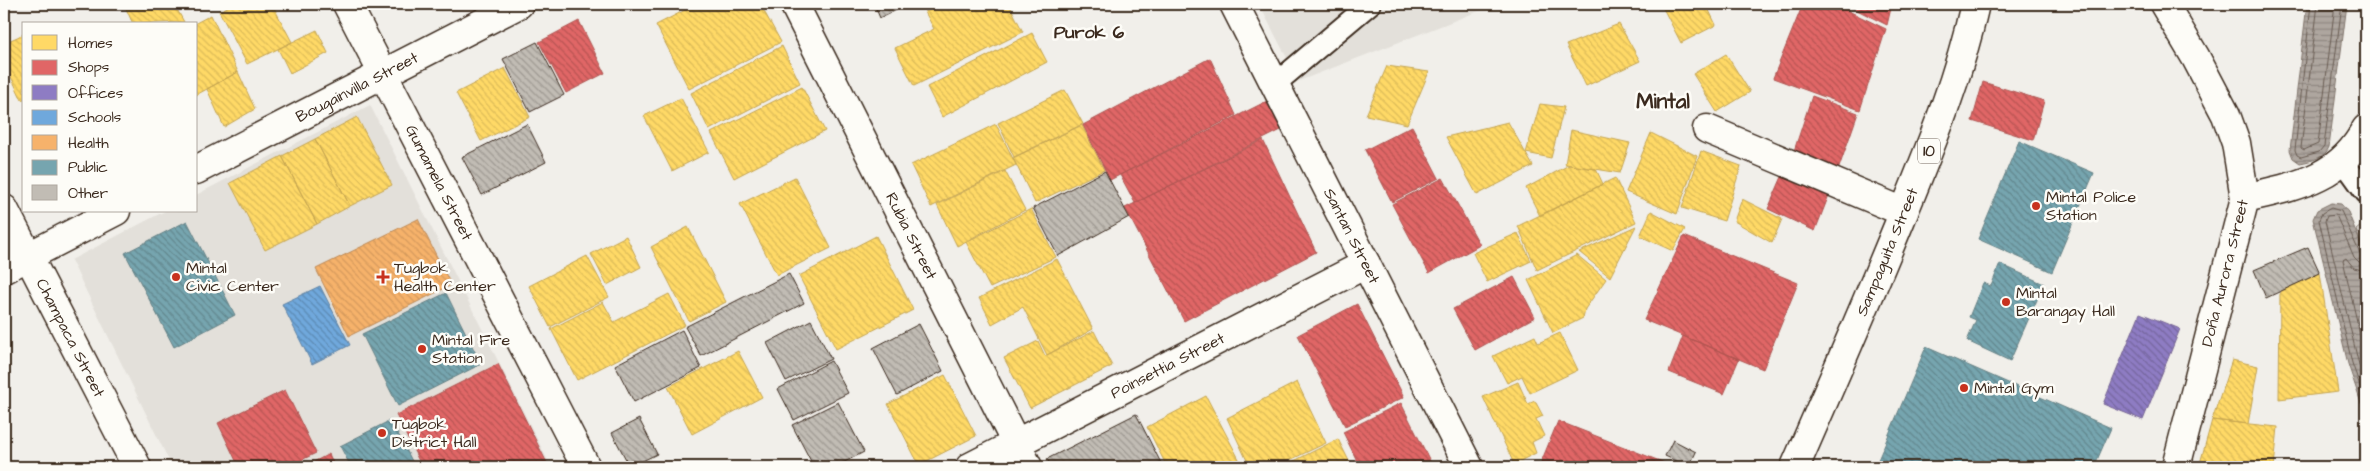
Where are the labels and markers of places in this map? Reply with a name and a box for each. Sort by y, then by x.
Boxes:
place label: Mintal Police Station [2046,186,2136,226]
marker: Mintal Police Station [2030,200,2042,212]
place label: Mintal Civic Center [186,257,279,297]
place label: Tugbok Health Center [394,257,496,297]
marker: Tugbok Health Center [376,270,390,284]
marker: Mintal Civic Center [170,271,182,283]
place label: Mintal Barangay Hall [2016,282,2115,323]
marker: Mintal Barangay Hall [2000,296,2012,308]
place label: Mintal Fire Station [432,329,511,369]
marker: Mintal Fire Station [416,343,428,355]
place label: Mintal Gym [1974,377,2054,400]
marker: Mintal Gym [1958,382,1970,394]
place label: Tugbok District Hall [392,413,476,453]
marker: Tugbok District Hall [376,427,388,439]

